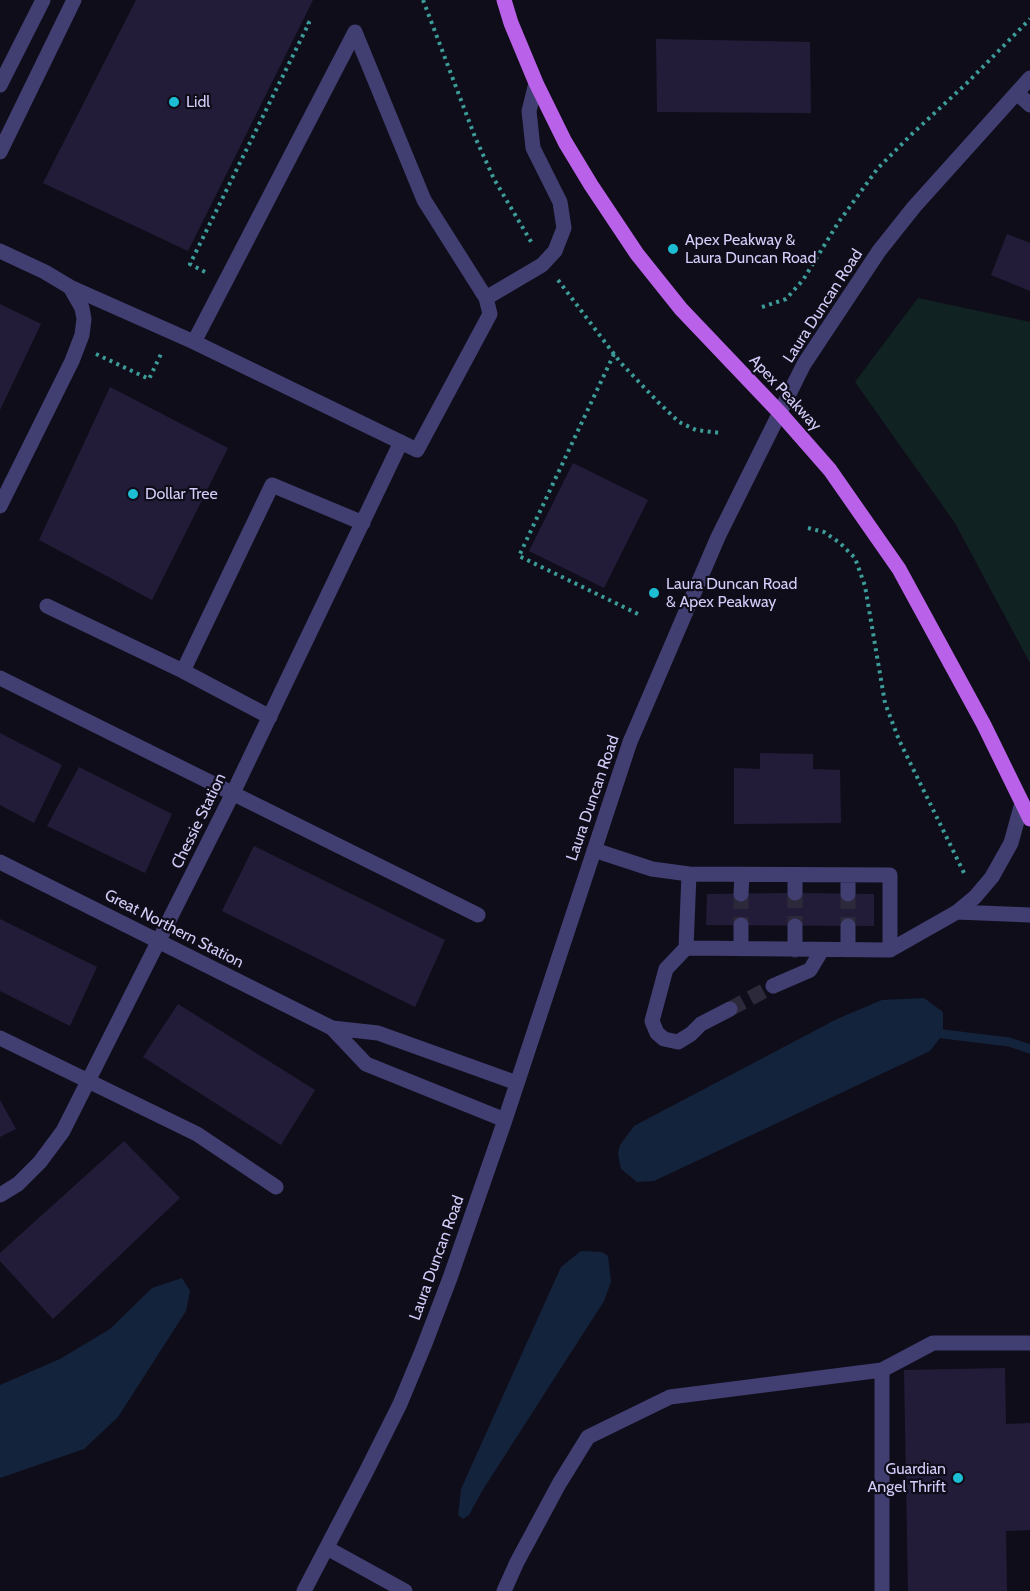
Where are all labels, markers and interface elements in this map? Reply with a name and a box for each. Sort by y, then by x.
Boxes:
place label: Lidl [186,92,210,112]
marker: Lidl [167,95,181,109]
place label: Apex Peakway & Laura Duncan Road [685,230,816,268]
marker: Apex Peakway & Laura Duncan Road [666,242,680,256]
street label: Laura Duncan Road [779,246,867,366]
street label: Apex Peakway [745,351,825,435]
place label: Dollar Tree [145,484,218,504]
marker: Dollar Tree [126,487,140,501]
place label: Laura Duncan Road & Apex Peakway [666,574,797,612]
marker: Laura Duncan Road & Apex Peakway [647,586,661,600]
street label: Laura Duncan Road [563,733,623,863]
street label: Chessie Station [168,770,230,872]
street label: Great Northern Station [101,886,247,972]
street label: Laura Duncan Road [406,1193,468,1323]
place label: Guardian Angel Thrift [867,1459,946,1497]
marker: Guardian Angel Thrift [951,1471,965,1485]

